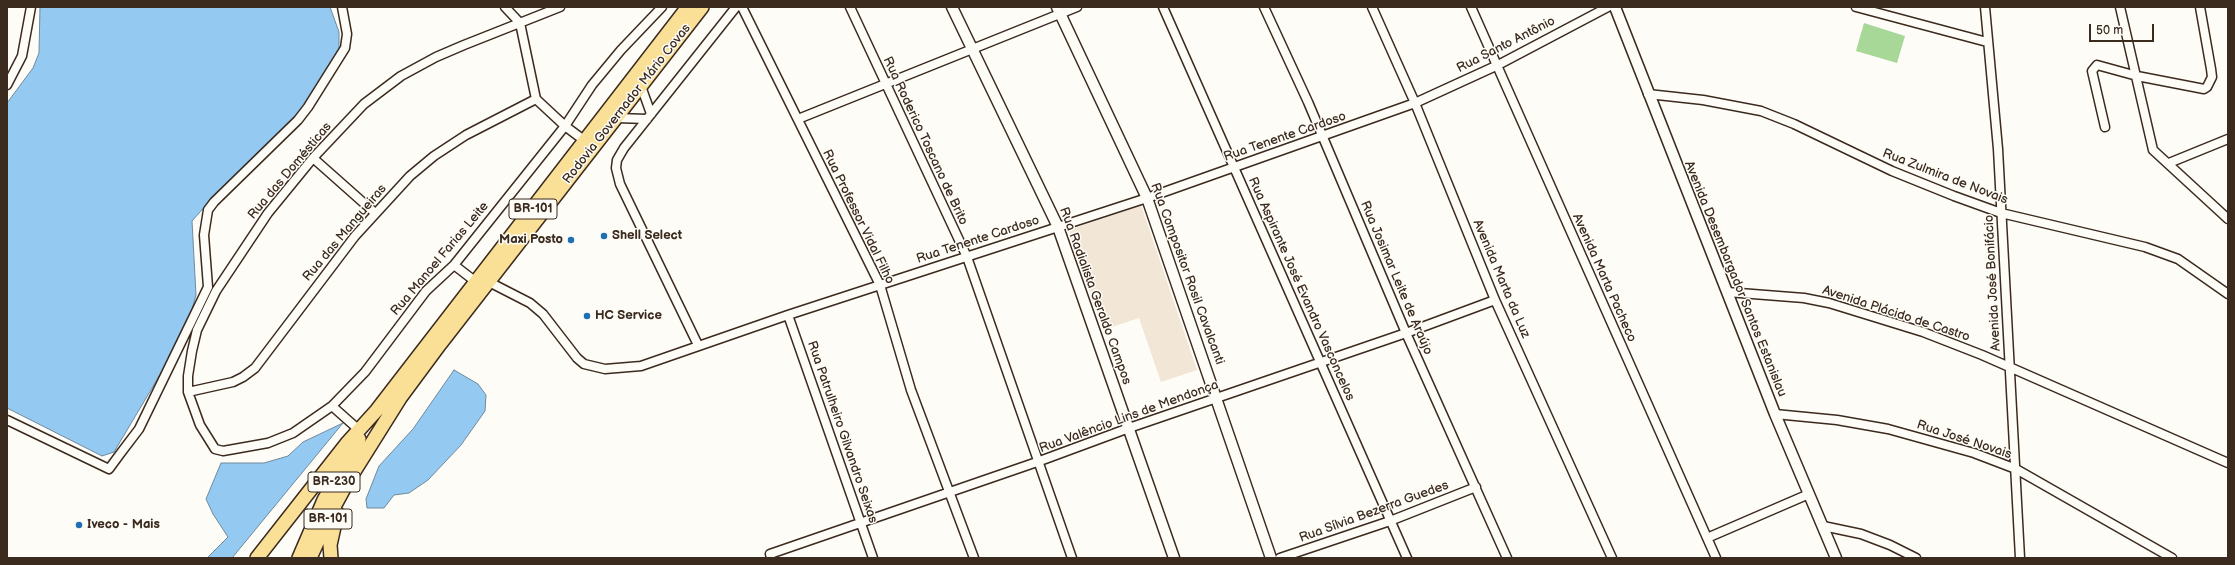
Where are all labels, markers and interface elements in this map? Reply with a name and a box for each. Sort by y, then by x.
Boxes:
street label: Rua Santo Antônio [1454,13,1558,77]
scale bar [2091,16,2156,42]
street label: Rodovia Governador Mário Covas [560,21,694,187]
text: 50 m [2096,23,2123,38]
street label: Rua Roderico Toscano de Brito [879,54,971,228]
street label: Rua Tenente Cardoso [1222,109,1348,165]
street label: Rua das Domésticas [245,119,335,223]
street label: Rua Zulmira de Novais [1880,146,2010,208]
street label: Rua Professor Vidal Filho [819,147,897,287]
street label: Avenida Desembargador Santos Estanislau [1680,159,1790,399]
street label: Rua Aspirante José Evandro Vasconcelos [1244,175,1358,403]
street label: Rua das Mangueiras [300,181,390,285]
street label: Rua Compositor Rosil Cavalcanti [1147,181,1227,367]
street label: Rua Manoel Farias Leite [388,199,492,319]
road number: BR-101 [509,199,557,219]
street label: Rua Josimar Leite de Araújo [1356,199,1436,357]
street label: Rua Radialista Geraldo Campos [1056,205,1134,387]
street label: Avenida Marta Pacheco [1569,211,1639,345]
street label: Rua Tenente Cardoso [915,213,1041,267]
street label: Avenida José Bonifácio [1982,214,2004,352]
street label: Avenida Marta da Luz [1469,217,1533,341]
place label: Shell Select [612,228,682,244]
marker: Shell Select [599,231,609,241]
place label: Maxi Posto [499,232,563,248]
marker: Maxi Posto [566,235,576,245]
street label: Avenida Plácido de Castro [1820,283,1972,345]
place label: HC Service [595,308,662,324]
marker: HC Service [582,311,592,321]
street label: Rua Patrulheiro Gilvandro Seixas [803,339,881,525]
street label: Rua Valêncio Lins de Mendonça [1037,377,1221,457]
street label: Rua José Novais [1914,417,2014,463]
road number: BR-230 [308,472,360,492]
street label: Rua Sílvia Bezerra Guedes [1297,478,1451,546]
road number: BR-101 [304,509,352,529]
place label: Iveco - Mais [87,517,160,533]
marker: Iveco - Mais [74,520,84,530]

